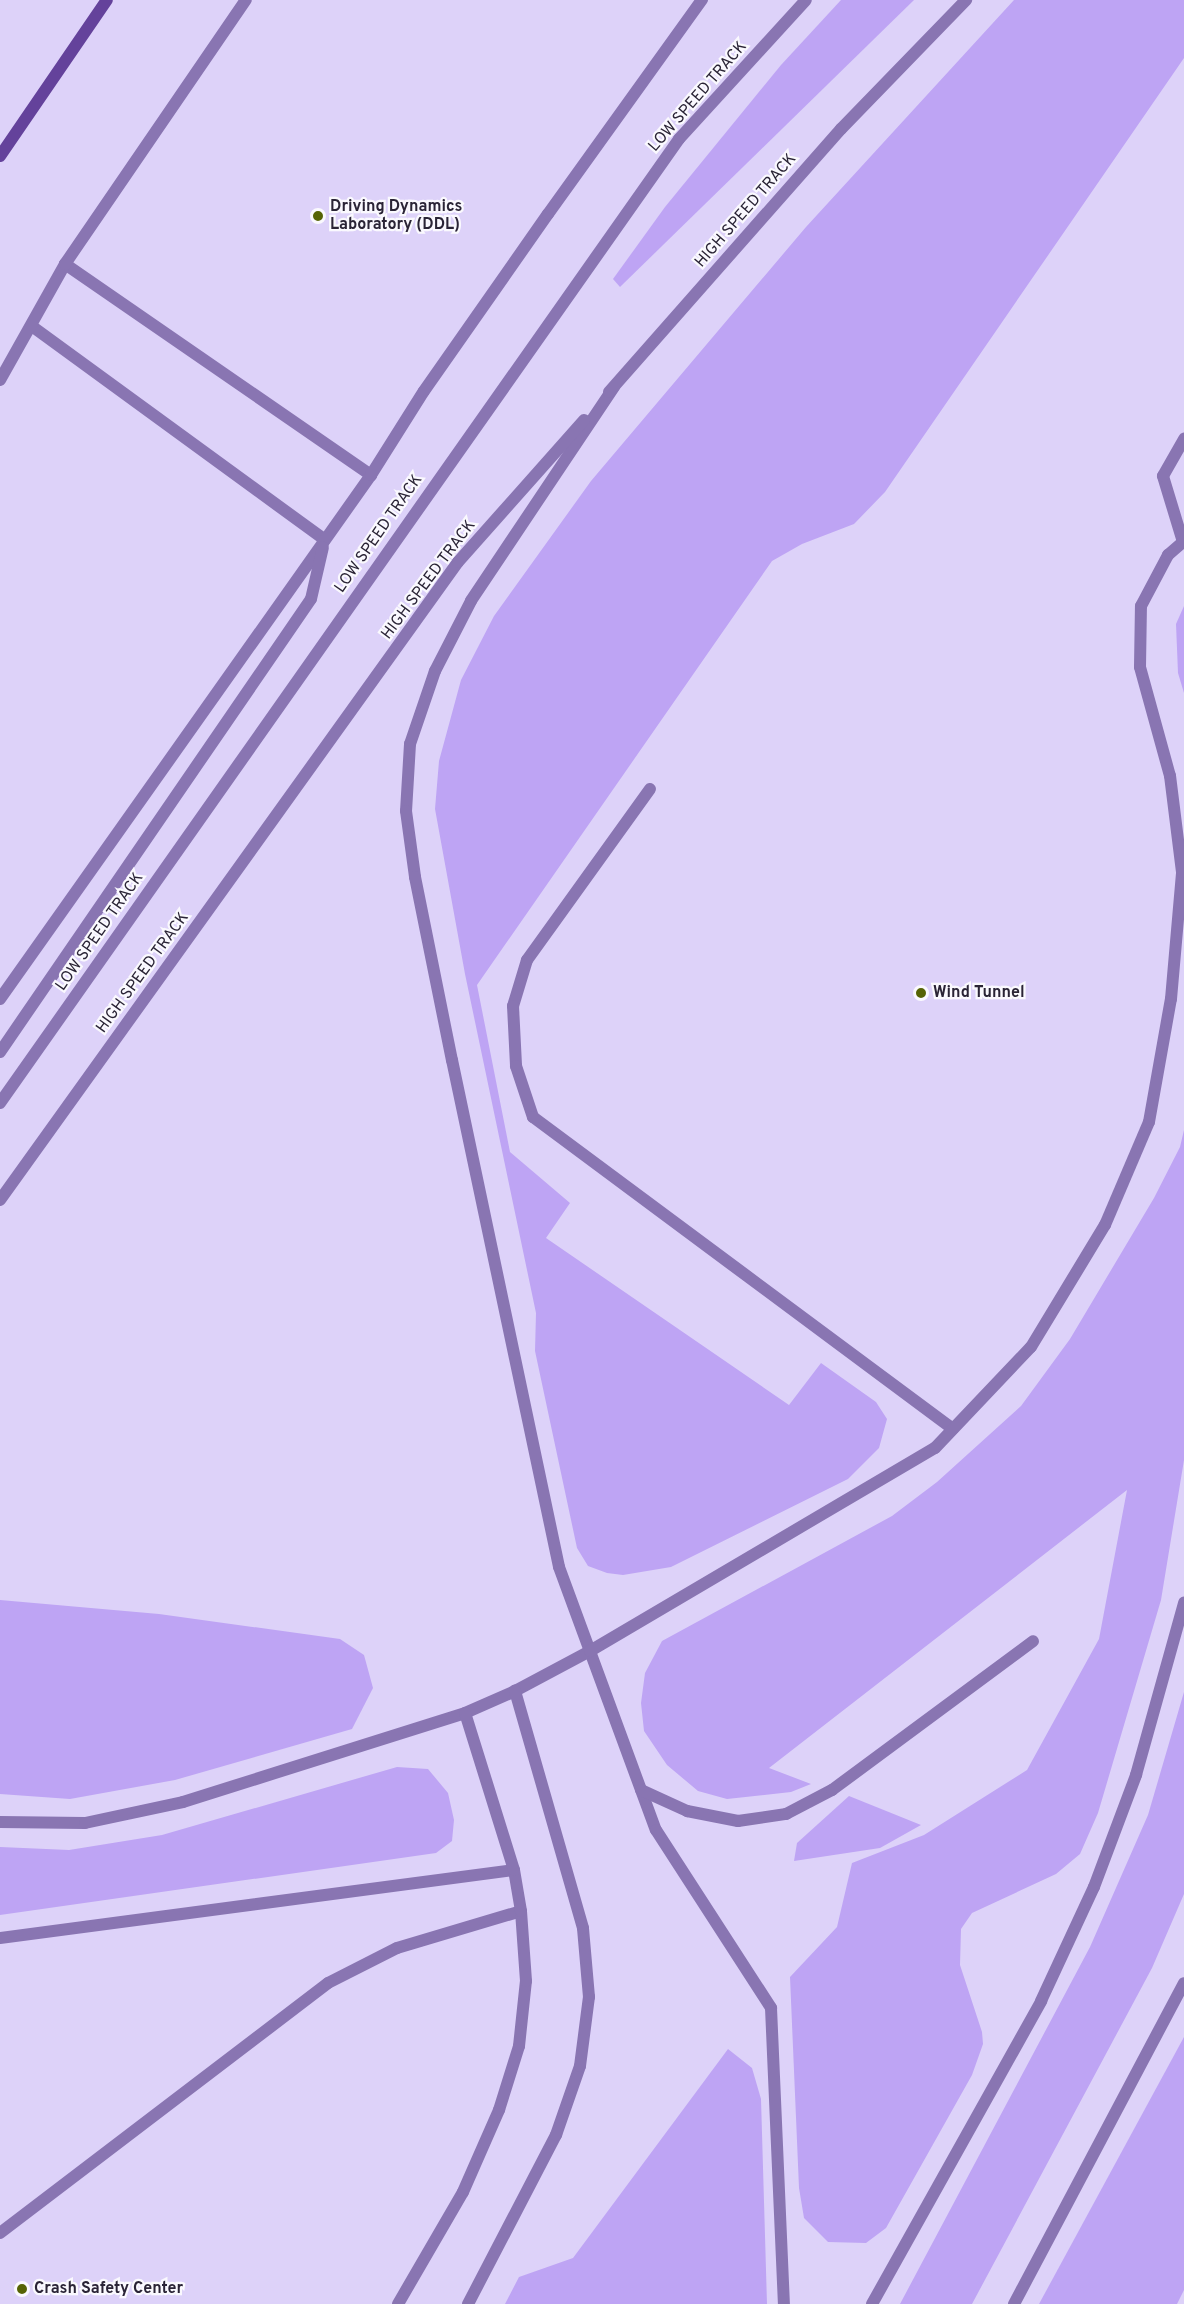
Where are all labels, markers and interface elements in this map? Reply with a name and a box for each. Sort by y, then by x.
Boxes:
street label: LOW SPEED TRACK [644,37,752,157]
street label: HIGH SPEED TRACK [691,150,801,272]
place label: Driving Dynamics Laboratory (DDL) [330,197,462,235]
marker: Driving Dynamics Laboratory (DDL) [311,209,325,223]
street label: LOW SPEED TRACK [331,471,427,597]
street label: HIGH SPEED TRACK [378,516,480,644]
street label: LOW SPEED TRACK [52,869,148,995]
street label: HIGH SPEED TRACK [93,909,193,1037]
place label: Wind Tunnel [933,983,1025,1003]
marker: Wind Tunnel [914,986,928,1000]
place label: Crash Safety Center [34,2279,183,2299]
marker: Crash Safety Center [15,2282,29,2296]

